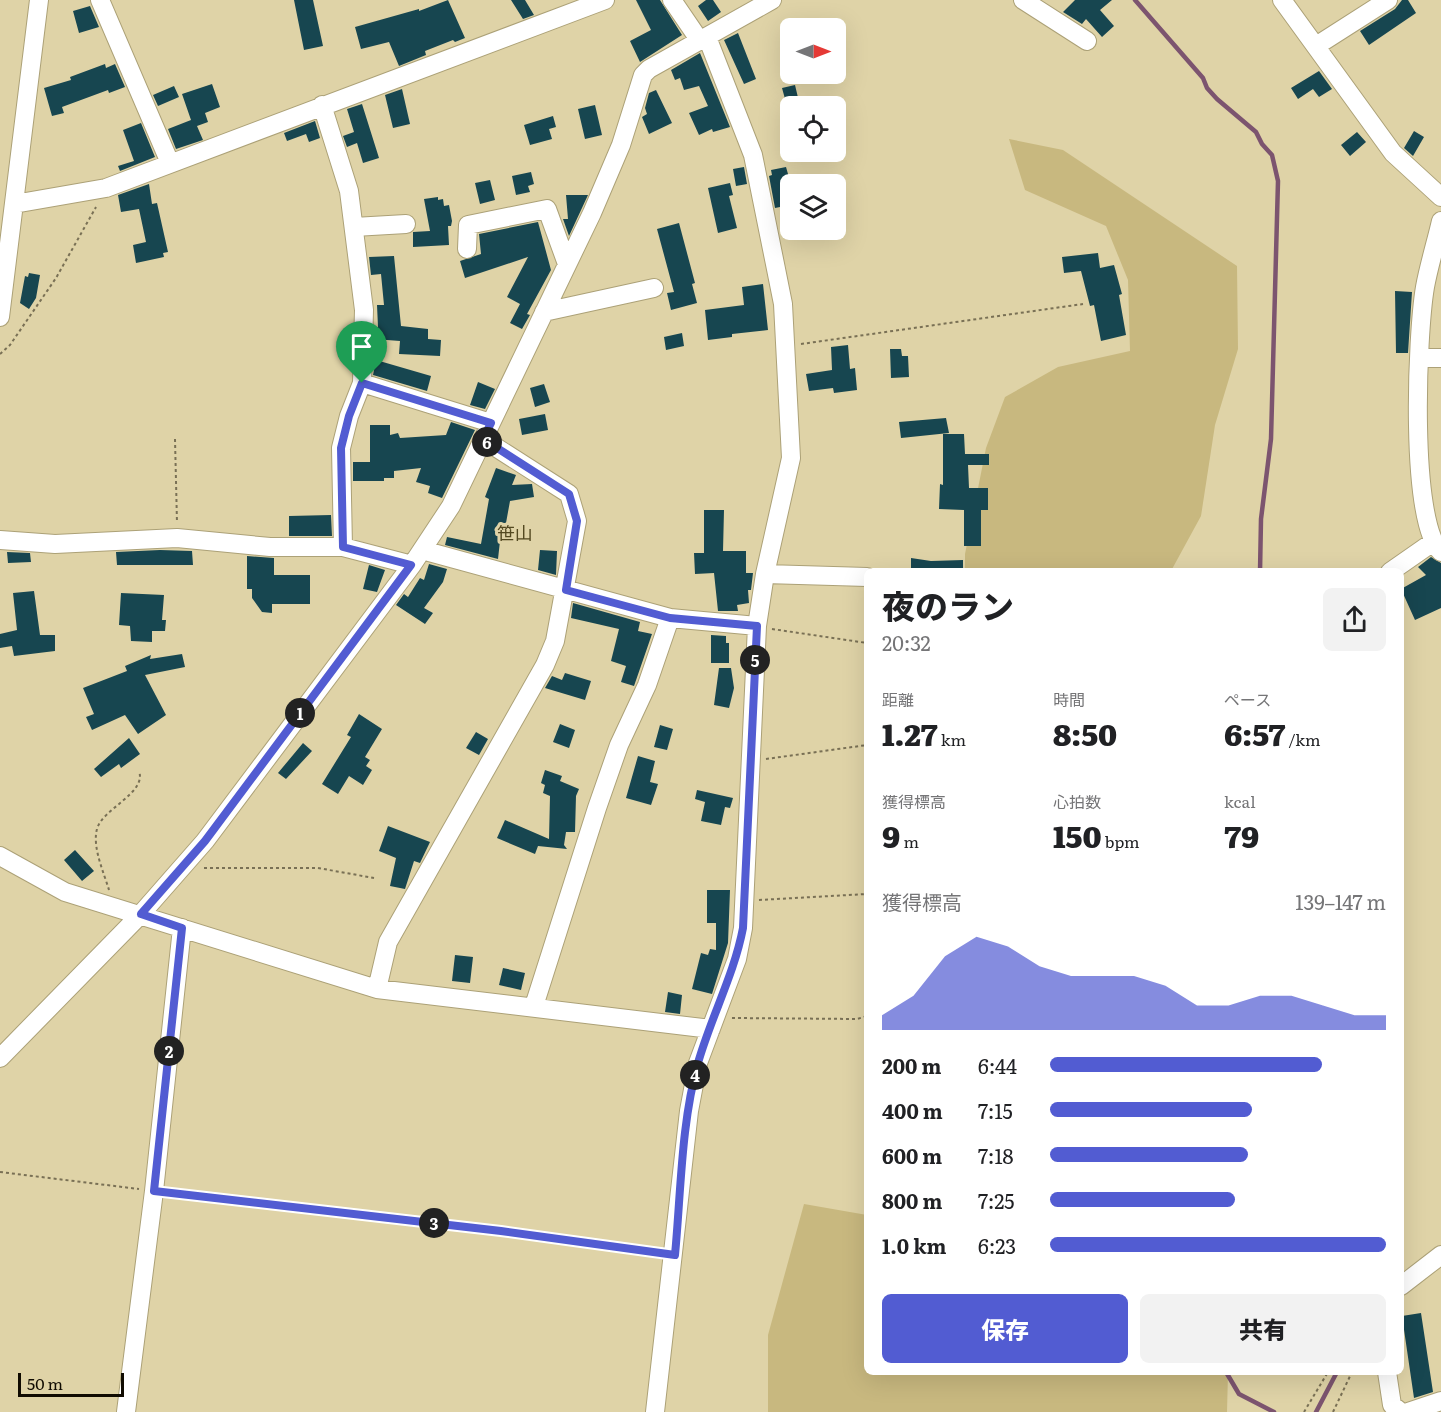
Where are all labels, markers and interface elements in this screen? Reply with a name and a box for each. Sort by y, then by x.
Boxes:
north arrow [780,18,846,84]
map controls [780,18,846,240]
button: locate [780,96,846,162]
button: layers [780,174,846,240]
pin [336,321,387,383]
icon: arrive [345,330,378,363]
pin: 6 [472,427,502,457]
text: 6 [482,430,492,454]
district label: 笹山 [497,519,533,546]
text: 夜のラン [882,580,1014,629]
button: share [1323,588,1386,651]
text: 20:32 [882,627,931,657]
pin: 5 [740,645,770,675]
text: 5 [751,648,759,672]
text: 距離 [882,687,914,711]
text: 時間 [1053,687,1085,711]
text: ペース [1224,687,1271,711]
pin: 1 [285,698,315,728]
text: 1 [297,701,303,725]
text: 1.27 [882,711,938,755]
text: 8:50 [1053,711,1117,755]
text: 6:57 [1224,711,1285,755]
text: km [938,727,966,751]
text: /km [1285,727,1320,751]
text: 獲得標高 [882,789,946,813]
text: 心拍数 [1053,789,1101,813]
text: kcal [1224,789,1256,813]
text: 9 [882,813,900,857]
text: 150 [1053,813,1102,857]
text: 79 [1224,813,1259,857]
text: m [900,829,919,853]
text: bpm [1102,829,1140,853]
text: 獲得標高 [882,886,962,916]
text: 139–147 m [1295,886,1386,916]
pin: 2 [154,1036,184,1066]
text: 2 [165,1039,173,1063]
text: 200 m [882,1050,941,1080]
text: 6:44 [978,1050,1017,1080]
pin: 4 [680,1060,710,1090]
text: 4 [690,1063,700,1087]
text: 400 m [882,1095,943,1125]
text: 7:15 [978,1095,1013,1125]
text: 600 m [882,1140,942,1170]
text: 7:18 [978,1140,1014,1170]
text: 800 m [882,1185,942,1215]
text: 7:25 [978,1185,1015,1215]
pin: 3 [419,1208,449,1238]
text: 3 [430,1211,438,1235]
text: 1.0 km [882,1230,947,1260]
text: 6:23 [978,1230,1016,1260]
button: 保存 [882,1294,1128,1363]
button: 共有 [1140,1294,1386,1363]
scale bar [18,1370,124,1398]
text: 50 m [27,1371,63,1395]

